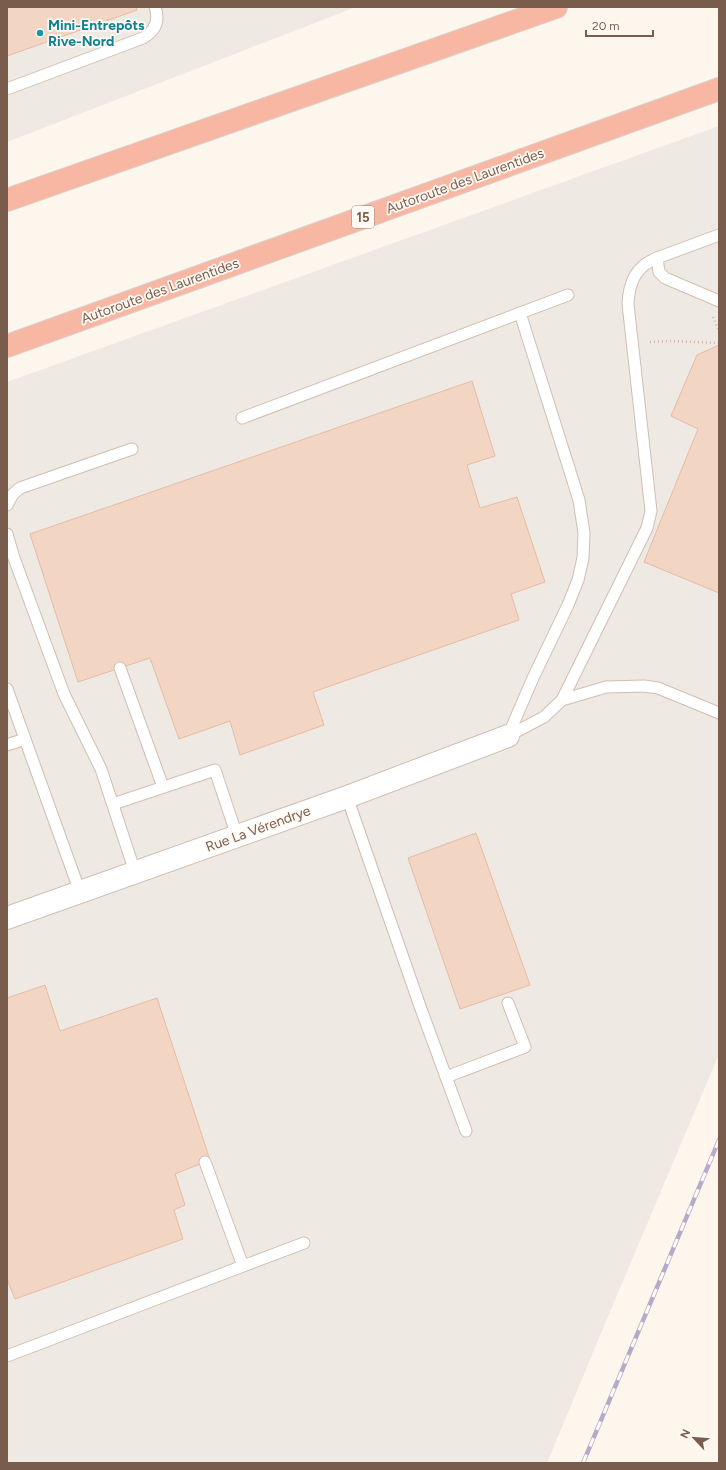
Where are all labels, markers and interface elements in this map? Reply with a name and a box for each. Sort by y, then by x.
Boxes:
scale bar [586,12,653,38]
place label: Mini-Entrepôts Rive-Nord [48,17,145,50]
text: 20 m [592,19,620,33]
marker: Mini-Entrepôts Rive-Nord [35,28,45,38]
street label: Autoroute des Laurentides [384,144,546,218]
road number: 15 [352,206,374,228]
street label: Autoroute des Laurentides [79,254,241,328]
street label: Rue La Vérendrye [203,802,313,856]
north arrow [674,1418,714,1458]
text: N [678,1427,693,1441]

